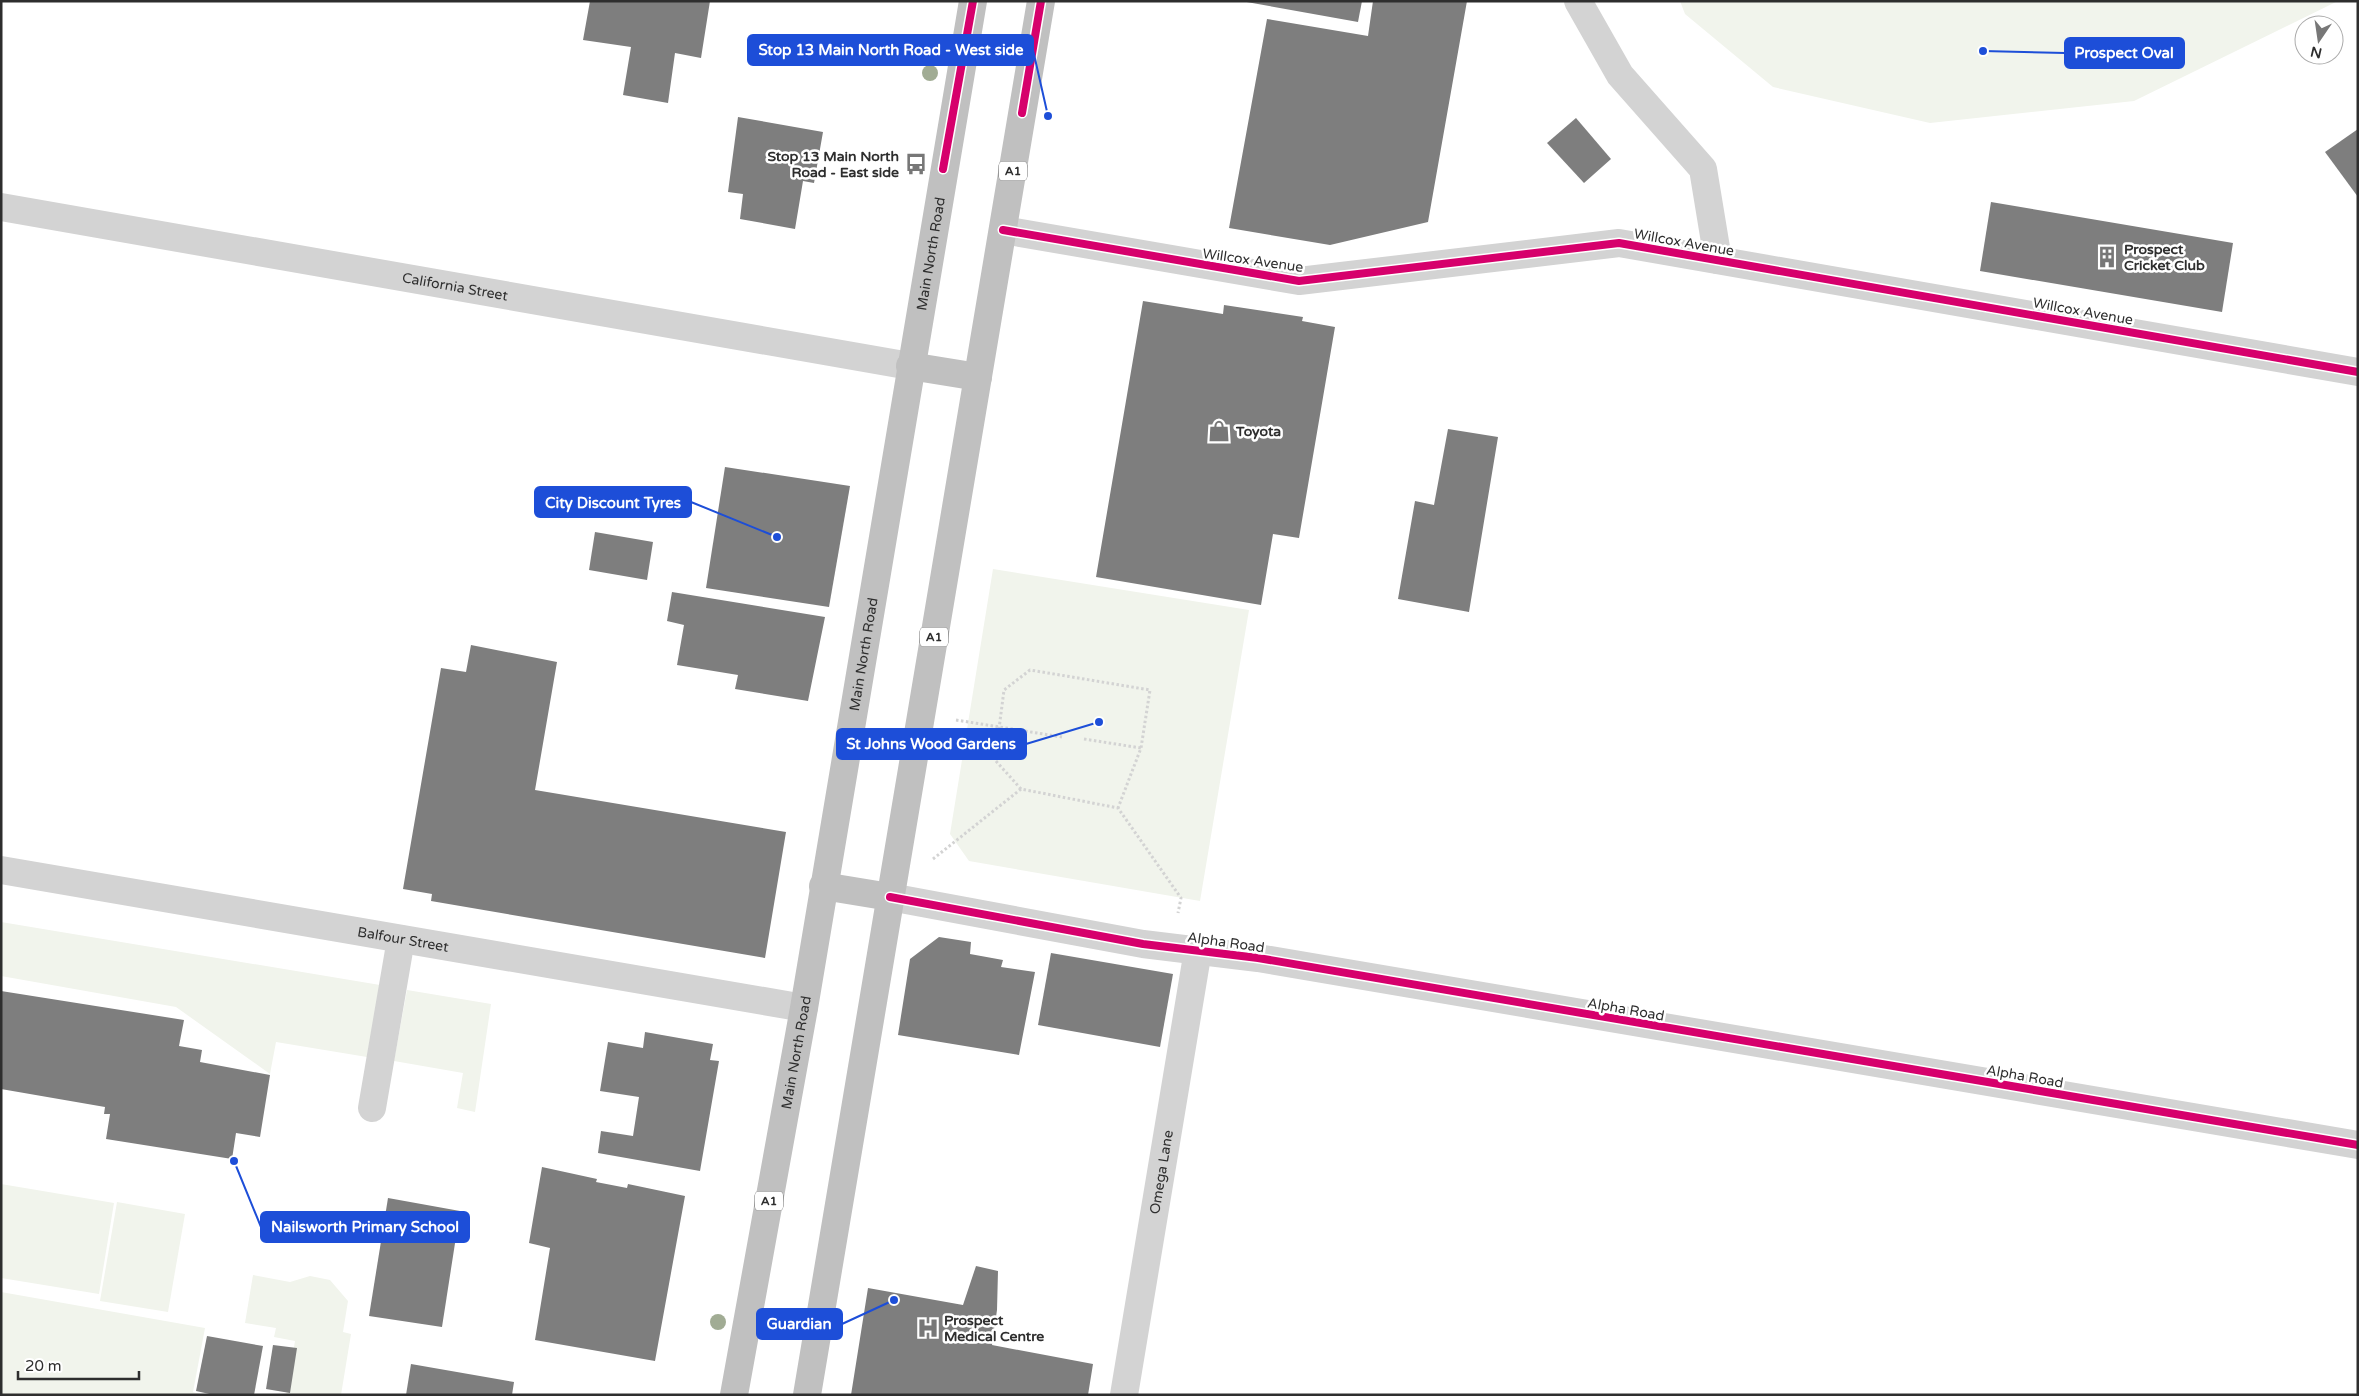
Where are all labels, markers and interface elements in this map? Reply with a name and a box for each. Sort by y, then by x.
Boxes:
north arrow [2294,15,2344,65]
callout: Stop 13 Main North Road - West side [748,35,1033,65]
callout: Prospect Oval [2065,38,2184,68]
text: Stop 13 Main North Road - West side [758,41,1024,60]
text: N [2309,43,2324,62]
text: Prospect Oval [2074,44,2174,63]
place label: Stop 13 Main North Road - East side [767,148,899,181]
bus stop icon: Stop 13 Main North Road - East side [903,151,929,177]
road number: A1 [999,162,1027,180]
street label: Main North Road [913,196,949,312]
street label: Willcox Avenue [1632,225,1735,260]
place label: Prospect Cricket Club [2124,241,2205,274]
building icon: Prospect Cricket Club [2094,244,2120,270]
street label: Willcox Avenue [1201,245,1304,276]
street label: California Street [401,269,510,305]
street label: Willcox Avenue [2031,294,2134,329]
shop icon: Toyota [1206,418,1232,444]
place label: Toyota [1235,423,1281,440]
callout: City Discount Tyres [535,487,691,517]
text: City Discount Tyres [545,494,681,513]
street label: Main North Road [846,596,882,712]
road number: A1 [920,628,948,646]
callout: St Johns Wood Gardens [837,729,1026,759]
text: St Johns Wood Gardens [846,735,1016,753]
street label: Balfour Street [356,923,451,956]
street label: Alpha Road [1186,929,1266,956]
street label: Alpha Road [1586,994,1666,1025]
street label: Main North Road [778,995,815,1111]
street label: Alpha Road [1985,1061,2065,1092]
street label: Omega Lane [1146,1129,1177,1215]
road number: A1 [755,1192,783,1210]
callout: Nailsworth Primary School [261,1212,469,1242]
text: Nailsworth Primary School [271,1218,459,1237]
callout: Guardian [757,1309,842,1339]
place label: Prospect Medical Centre [944,1312,1044,1345]
text: Guardian [766,1315,832,1333]
hospital icon: Prospect Medical Centre [915,1315,941,1341]
scale bar [18,1348,139,1380]
text: 20 m [25,1357,62,1375]

